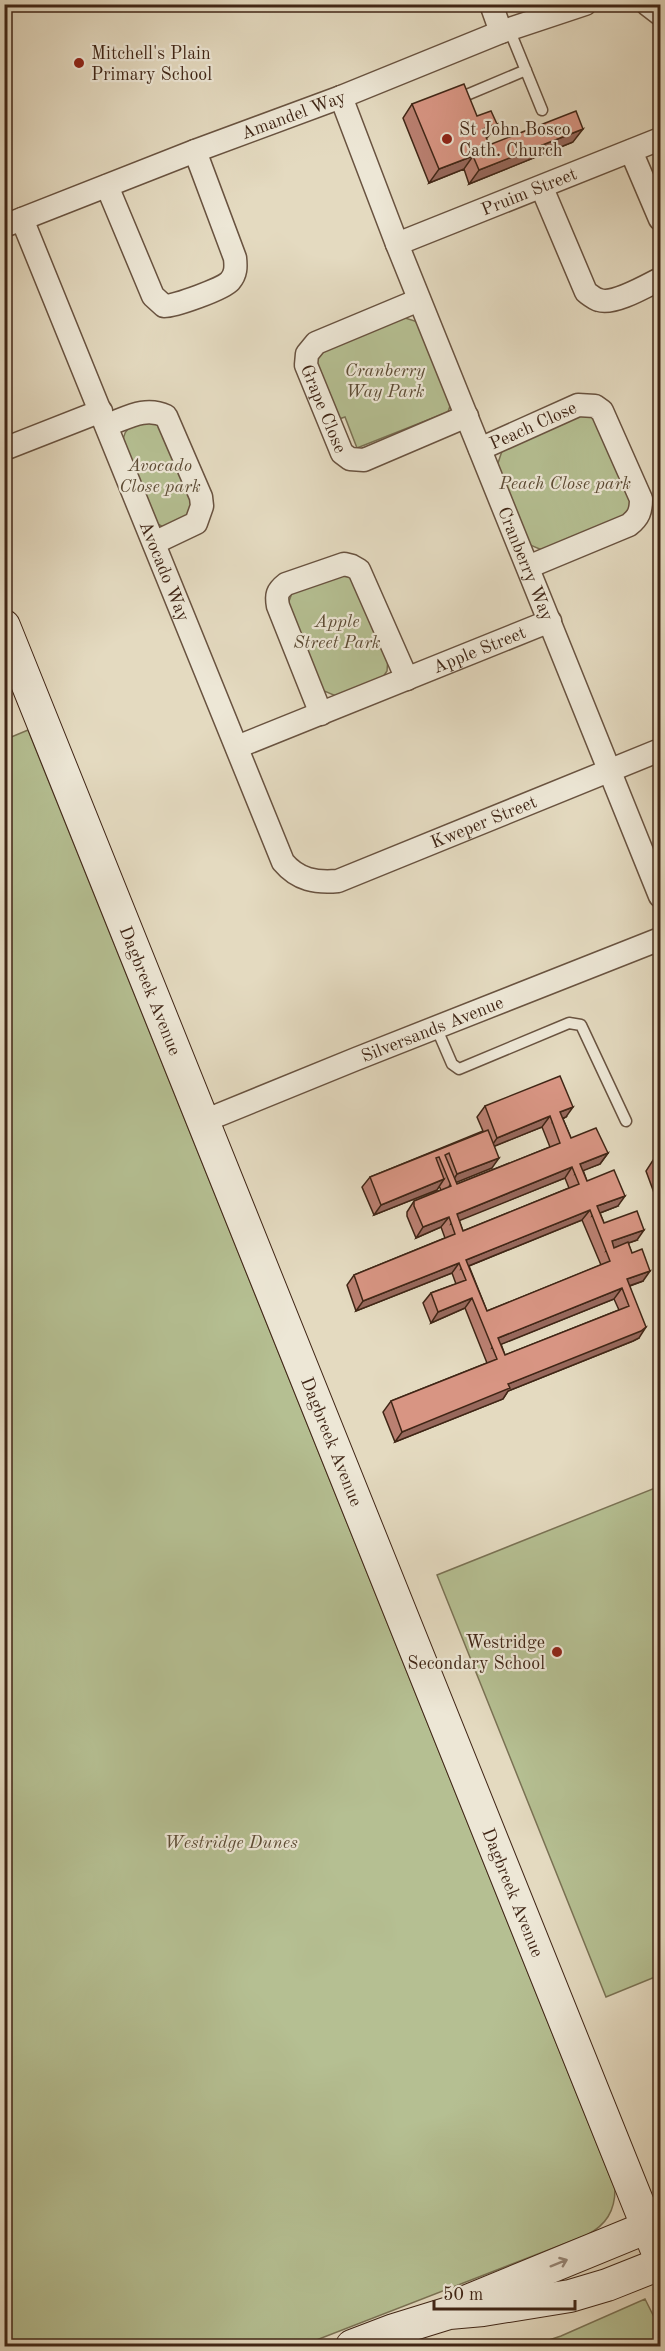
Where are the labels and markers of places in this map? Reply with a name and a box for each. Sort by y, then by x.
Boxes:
place label: Mitchell's Plain Primary School [91,45,212,84]
marker: Mitchell's Plain Primary School [72,56,86,70]
place label: St John Bosco Cath. Church [459,121,571,160]
marker: St John Bosco Cath. Church [440,132,454,146]
place label: Westridge Secondary School [407,1634,545,1673]
marker: Westridge Secondary School [550,1645,564,1659]

